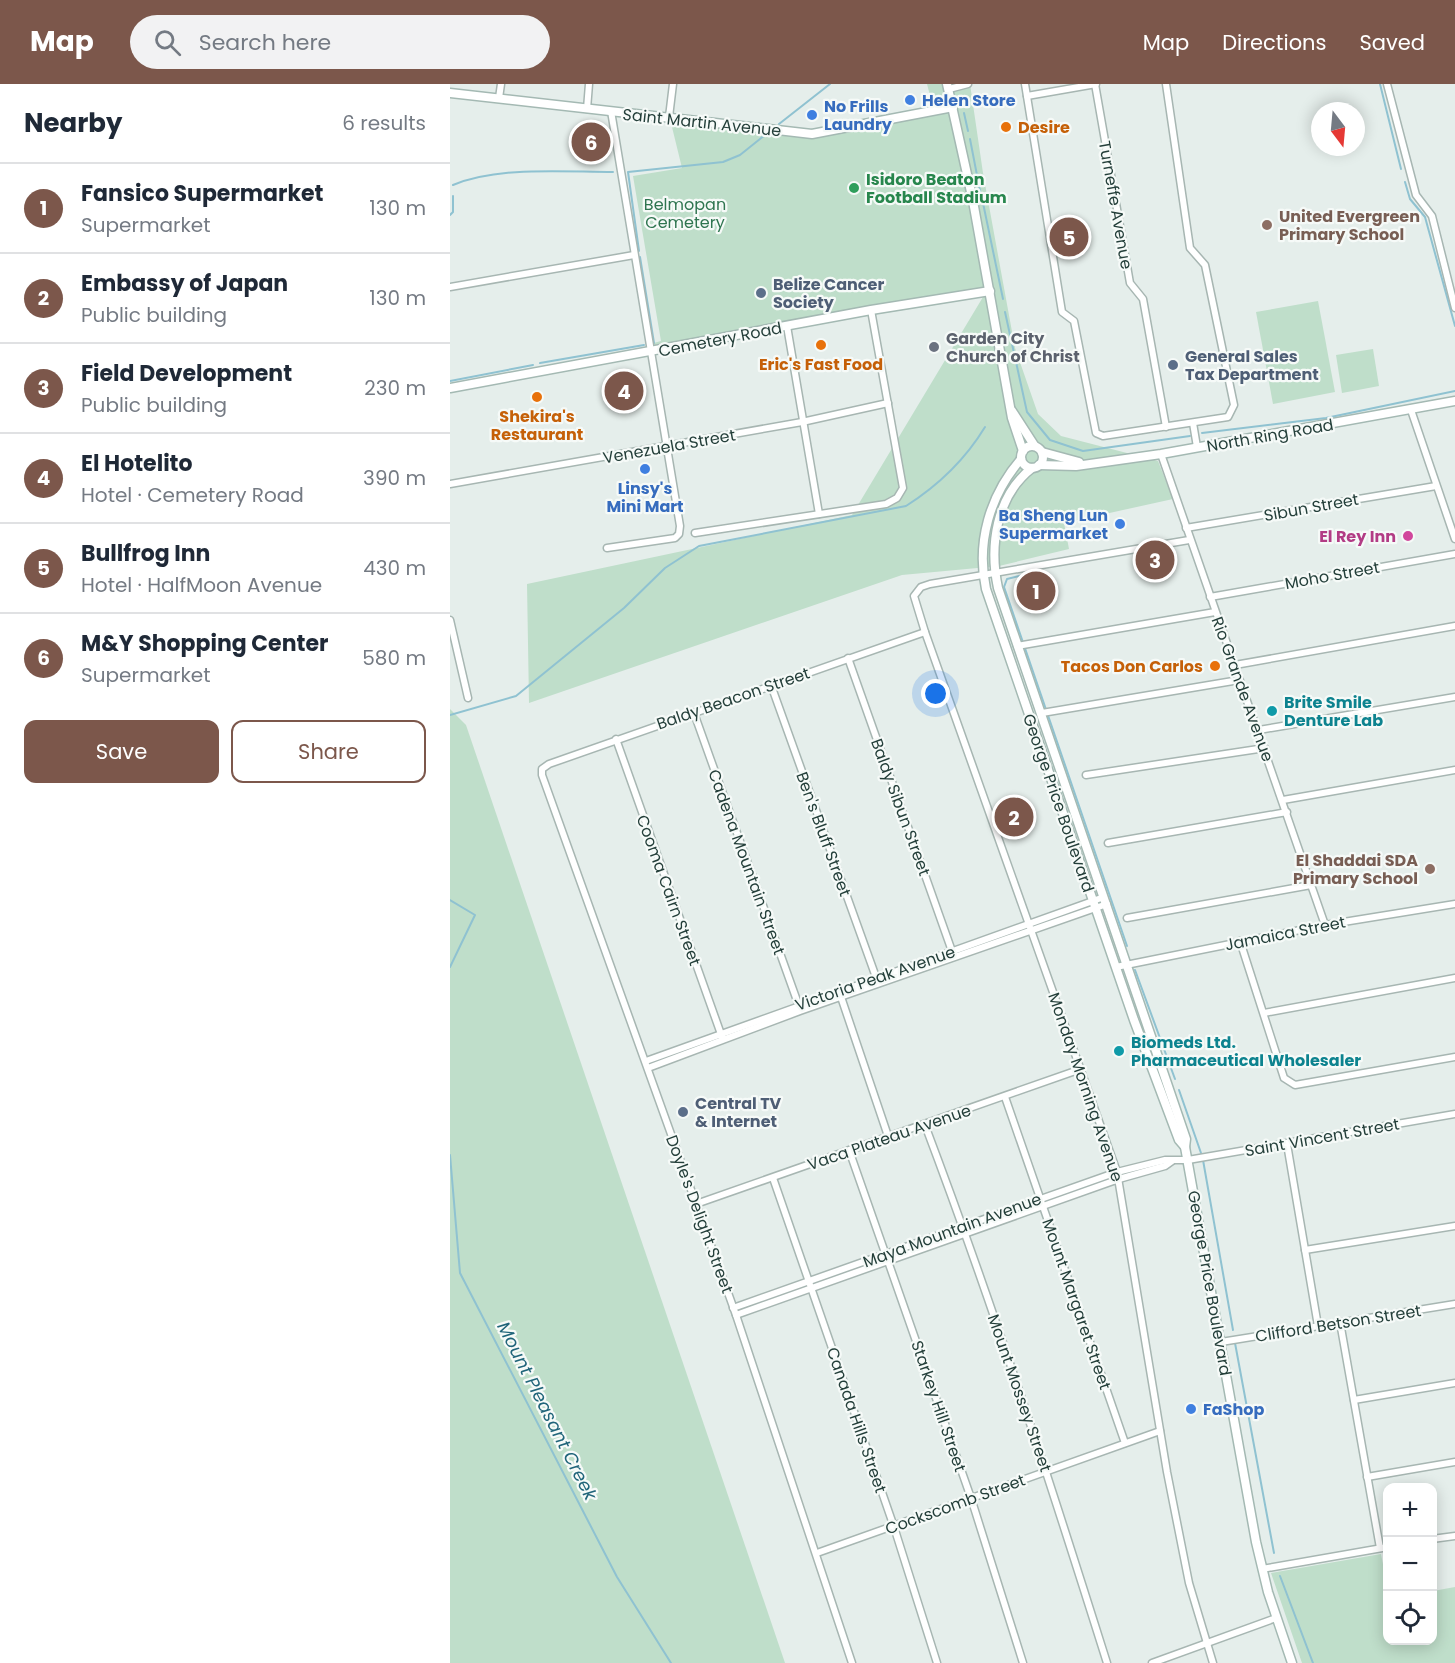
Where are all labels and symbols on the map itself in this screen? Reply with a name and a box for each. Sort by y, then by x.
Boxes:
place label: Helen Store [922,89,1016,112]
marker: Helen Store [903,93,917,107]
place label: No Frills Laundry [824,95,893,136]
north arrow [1311,102,1365,156]
street label: Saint Martin Avenue [621,103,782,142]
marker: No Frills Laundry [805,108,819,122]
place label: Desire [1018,116,1070,139]
pin: 6 [572,120,610,164]
marker: Desire [999,120,1013,134]
street label: Turneffe Avenue [1093,139,1138,271]
place label: Isidoro Beaton Football Stadium [866,168,1007,209]
marker: Isidoro Beaton Football Stadium [847,181,861,195]
park label: Belmopan Cemetery [644,193,726,234]
place label: United Evergreen Primary School [1279,205,1420,246]
pin: 5 [1050,214,1088,260]
marker: United Evergreen Primary School [1260,218,1274,232]
place label: Belize Cancer Society [773,273,884,314]
marker: Belize Cancer Society [754,286,768,300]
street label: Cemetery Road [656,316,784,363]
place label: Garden City Church of Christ [946,327,1080,368]
marker: Eric's Fast Food [814,338,828,352]
marker: Garden City Church of Christ [927,340,941,354]
place label: General Sales Tax Department [1185,345,1319,386]
place label: Eric's Fast Food [759,353,883,376]
marker: General Sales Tax Department [1166,358,1180,372]
pin: 4 [604,368,644,414]
marker: Shekira's Restaurant [530,390,544,404]
place label: Shekira's Restaurant [491,405,583,446]
street label: North Ring Road [1205,413,1335,458]
street label: Venezuela Street [601,423,737,469]
marker: Linsy's Mini Mart [638,462,652,476]
place label: Linsy's Mini Mart [606,477,684,518]
street label: Sibun Street [1262,488,1360,527]
place label: Ba Sheng Lun Supermarket [998,504,1108,545]
marker: Ba Sheng Lun Supermarket [1113,517,1127,531]
place label: El Rey Inn [1319,525,1396,548]
marker: El Rey Inn [1401,529,1415,543]
pin: 3 [1136,538,1174,582]
street label: Moho Street [1283,556,1381,595]
pin: 1 [1016,568,1056,614]
street label: Rio Grande Avenue [1206,613,1279,765]
place label: Tacos Don Carlos [1061,655,1203,678]
marker: Tacos Don Carlos [1208,659,1222,673]
street label: Baldy Beacon Street [654,661,813,735]
your location [921,679,950,708]
place label: Brite Smile Denture Lab [1284,691,1383,732]
marker: Brite Smile Denture Lab [1265,704,1279,718]
street label: George Price Boulevard [1017,711,1100,895]
street label: Baldy Sibun Street [865,735,936,879]
street label: Cadena Mountain Street [702,766,791,958]
street label: Ben's Bluff Street [790,769,857,900]
pin: 2 [994,794,1034,840]
street label: Cooma Cairn Street [631,812,707,969]
place label: El Shaddai SDA Primary School [1293,849,1418,890]
marker: El Shaddai SDA Primary School [1423,862,1437,876]
street label: Jamaica Street [1223,911,1347,956]
street label: Victoria Peak Avenue [792,940,958,1017]
street label: Monday Morning Avenue [1042,989,1129,1185]
place label: Biomeds Ltd. Pharmaceutical Wholesaler [1131,1031,1361,1072]
marker: Biomeds Ltd. Pharmaceutical Wholesaler [1112,1044,1126,1058]
place label: Central TV & Internet [695,1092,782,1133]
street label: Vaca Plateau Avenue [804,1099,974,1176]
marker: Central TV & Internet [676,1105,690,1119]
street label: Saint Vincent Street [1243,1113,1401,1162]
street label: Doyle's Delight Street [660,1132,739,1297]
street label: Maya Mountain Avenue [860,1187,1045,1273]
street label: George Price Boulevard [1182,1189,1237,1377]
street label: Mount Margaret Street [1036,1215,1117,1393]
street label: Clifford Betson Street [1254,1299,1423,1348]
street label: Mount Mossey Street [982,1311,1057,1475]
water label: Mount Pleasant Creek [492,1317,604,1505]
street label: Starkey Hill Street [905,1337,972,1475]
street label: Canada Hills Street [821,1344,892,1496]
place label: FaShop [1203,1398,1264,1421]
marker: FaShop [1184,1402,1198,1416]
street label: Cockscomb Street [882,1468,1028,1540]

